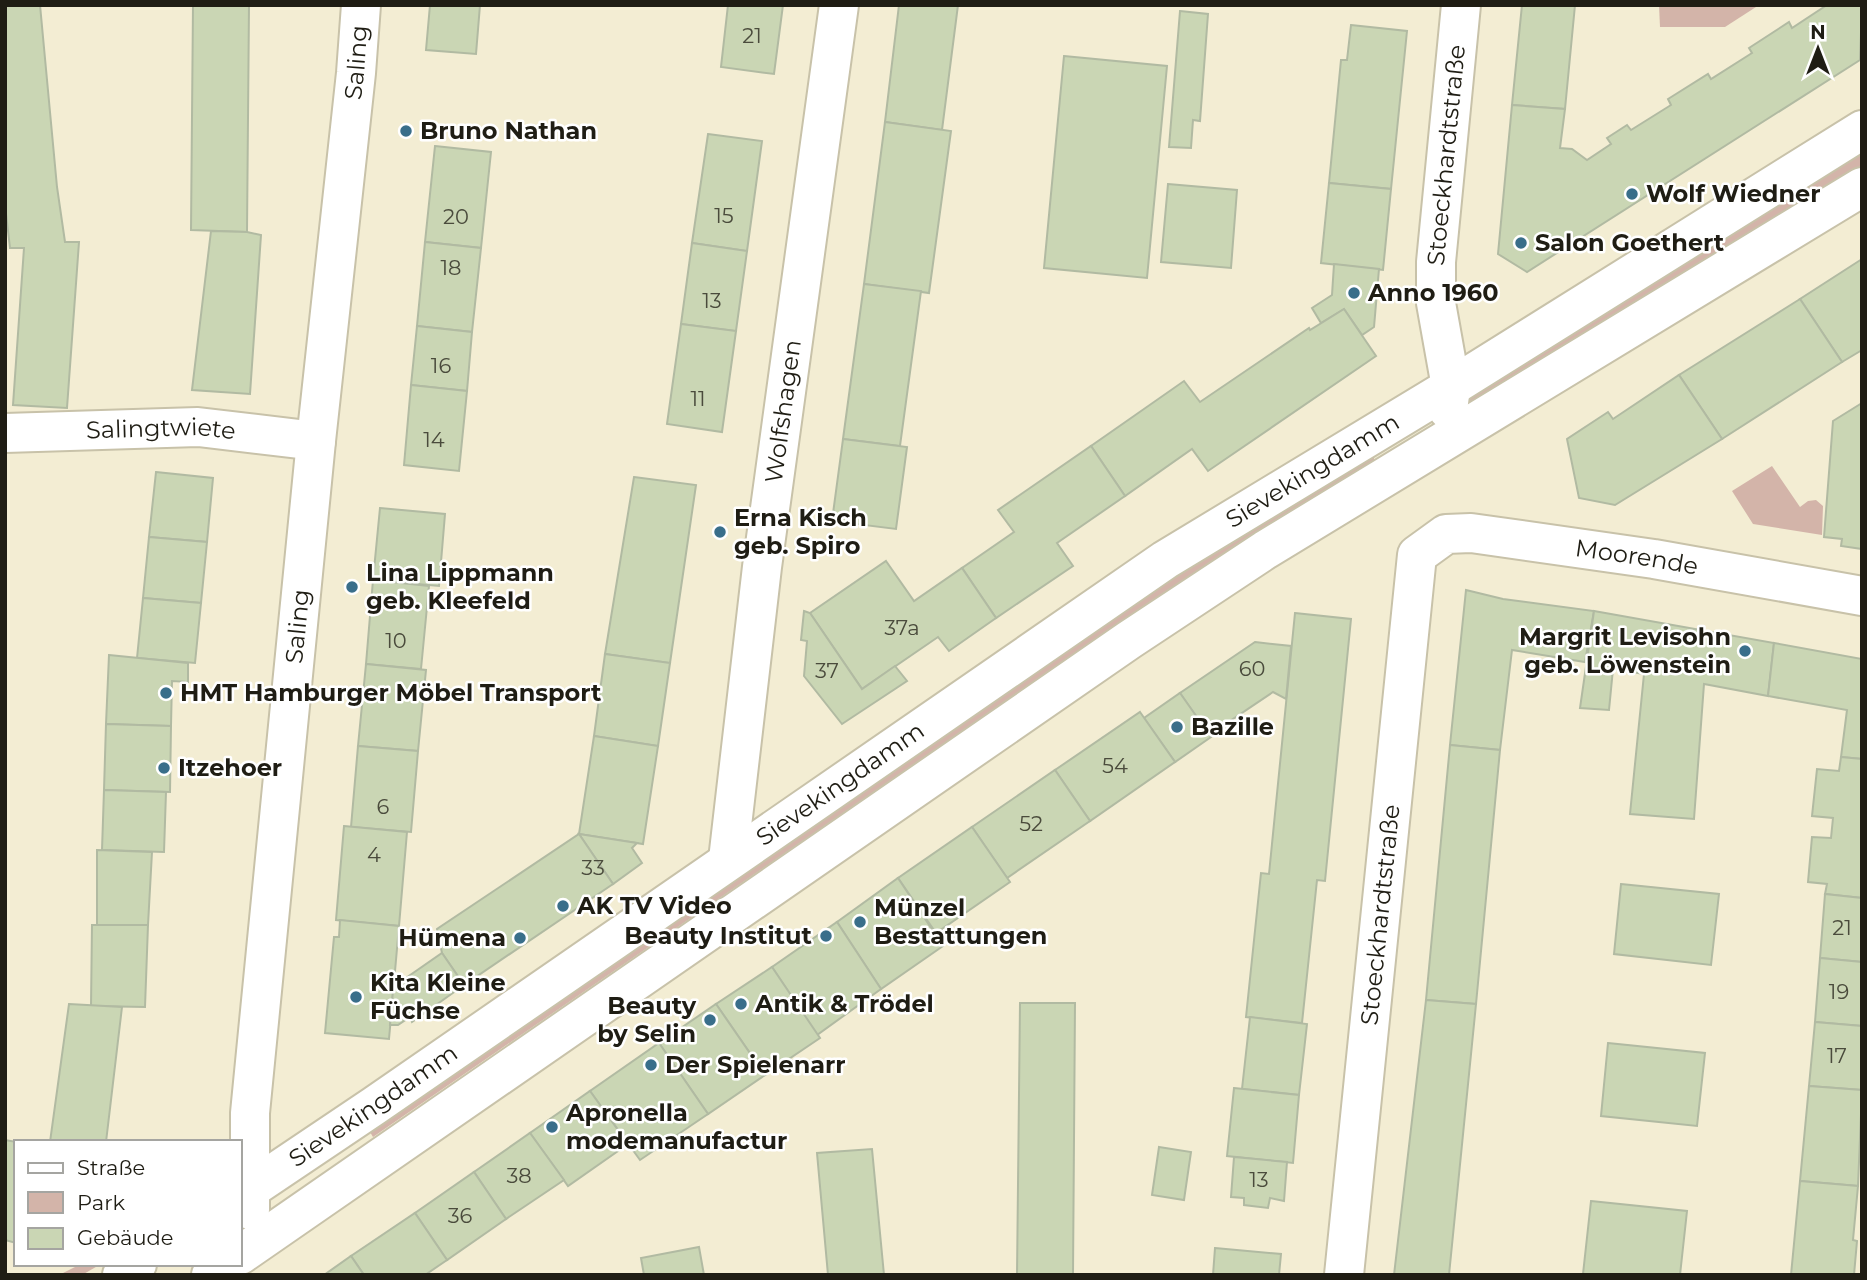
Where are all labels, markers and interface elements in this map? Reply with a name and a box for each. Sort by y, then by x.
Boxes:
north arrow [1783,14,1853,84]
text: N [1810,21,1826,44]
house number: 21 [742,23,762,48]
street label: Saling [338,24,373,101]
street label: Stoeckhardtstraße [1421,43,1471,267]
place label: Bruno Nathan [420,116,597,145]
marker: Bruno Nathan [398,123,414,139]
place label: Wolf Wiedner [1646,179,1821,208]
marker: Wolf Wiedner [1624,186,1640,202]
house number: 15 [714,203,734,228]
house number: 20 [443,204,469,229]
place label: Salon Goethert [1535,228,1725,257]
marker: Salon Goethert [1513,235,1529,251]
house number: 18 [441,255,461,280]
place label: Anno 1960 [1367,278,1498,307]
marker: Anno 1960 [1346,285,1362,301]
house number: 13 [702,288,722,313]
street label: Wolfshagen [759,338,807,485]
house number: 16 [431,353,451,378]
house number: 11 [690,386,706,411]
street label: Sievekingdamm [1220,407,1404,534]
street label: Salingtwiete [86,412,237,445]
house number: 14 [423,427,445,452]
place label: Erna Kisch geb. Spiro [734,503,867,560]
marker: Erna Kisch geb. Spiro [712,524,728,540]
street label: Moorende [1574,533,1701,581]
place label: Lina Lippmann geb. Kleefeld [366,558,554,615]
marker: Lina Lippmann geb. Kleefeld [344,579,360,595]
street label: Saling [279,588,315,665]
house number: 37a [884,615,920,640]
place label: Margrit Levisohn geb. Löwenstein [1519,622,1731,679]
house number: 10 [385,628,407,653]
marker: Margrit Levisohn geb. Löwenstein [1737,643,1753,659]
house number: 60 [1239,656,1265,681]
house number: 37 [815,658,839,683]
place label: HMT Hamburger Möbel Transport [180,678,602,707]
marker: HMT Hamburger Möbel Transport [158,685,174,701]
place label: Bazille [1191,712,1274,741]
street label: Sievekingdamm [750,716,930,852]
marker: Bazille [1169,719,1185,735]
place label: Itzehoer [178,753,282,782]
house number: 54 [1102,753,1128,778]
marker: Itzehoer [156,760,172,776]
house number: 6 [377,794,390,819]
street label: Stoeckhardtstraße [1354,803,1406,1027]
house number: 52 [1019,811,1043,836]
house number: 4 [367,842,381,867]
house number: 33 [581,855,605,880]
place label: AK TV Video [576,891,732,920]
place label: Münzel Bestattungen [874,893,1047,950]
marker: AK TV Video [555,898,571,914]
marker: Münzel Bestattungen [852,914,868,930]
house number: 21 [1832,915,1852,940]
place label: Beauty Institut [624,921,813,950]
place label: Hümena [398,923,506,952]
marker: Beauty Institut [818,928,834,944]
marker: Hümena [512,930,528,946]
place label: Kita Kleine Füchse [370,968,506,1025]
house number: 19 [1829,979,1849,1004]
marker: Kita Kleine Füchse [348,989,364,1005]
place label: Antik & Trödel [754,989,934,1018]
place label: Beauty by Selin [597,991,697,1048]
marker: Antik & Trödel [733,996,749,1012]
marker: Beauty by Selin [702,1012,718,1028]
street label: Sievekingdamm [283,1038,463,1173]
house number: 17 [1827,1043,1847,1068]
place label: Der Spielenarr [665,1050,846,1079]
marker: Der Spielenarr [643,1057,659,1073]
place label: Apronella modemanufactur [565,1098,787,1155]
marker: Apronella modemanufactur [544,1119,560,1135]
legend [14,1140,242,1266]
text: Straße [77,1155,145,1180]
house number: 38 [506,1163,532,1188]
house number: 13 [1249,1167,1269,1192]
text: Park [77,1190,125,1215]
house number: 36 [448,1203,473,1228]
text: Gebäude [77,1225,174,1250]

